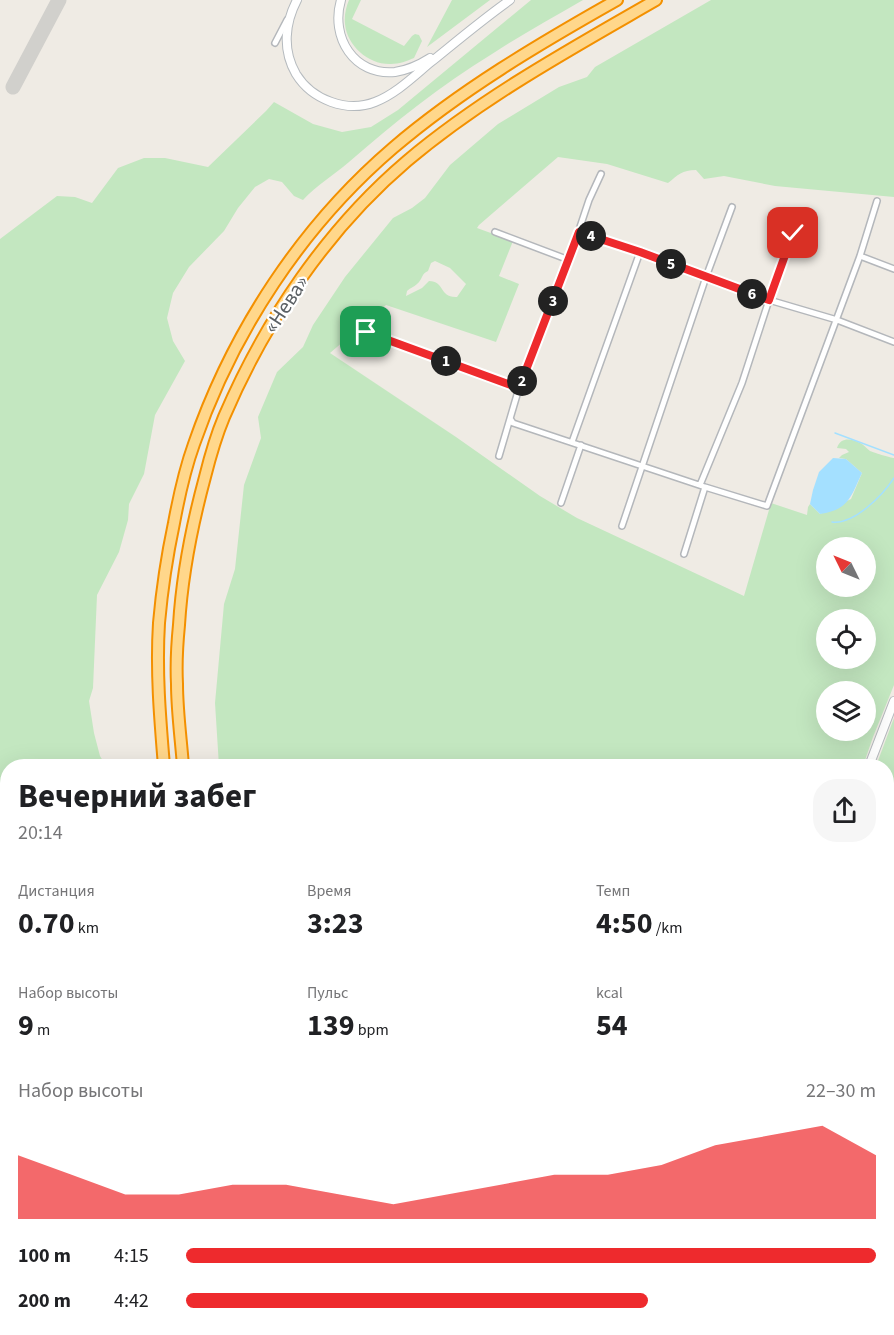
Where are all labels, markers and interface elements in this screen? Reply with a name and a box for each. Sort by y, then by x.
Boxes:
pin [767,207,818,258]
icon: check [776,216,809,249]
pin: 4 [576,221,606,251]
text: 4 [587,225,595,247]
pin: 5 [656,249,686,279]
text: 5 [667,253,675,275]
street label: «Нева» [256,269,316,339]
pin: 6 [737,279,767,309]
text: 6 [748,283,756,305]
pin: 3 [538,286,568,316]
text: 3 [549,290,557,312]
pin [340,306,391,357]
icon: arrive [349,315,382,348]
pin: 1 [431,346,461,376]
text: 1 [442,350,450,372]
pin: 2 [507,366,537,396]
text: 2 [518,370,526,392]
north arrow [816,537,876,597]
map controls [816,537,876,741]
button: locate [816,609,876,669]
button: layers [816,681,876,741]
text: Вечерний забег [18,773,256,820]
button: share [813,779,876,842]
text: 20:14 [18,819,63,847]
text: Дистанция [18,880,95,902]
text: Время [307,880,352,902]
text: Темп [596,880,630,902]
text: 0.70 [18,902,75,945]
text: 3:23 [307,902,364,945]
text: 4:50 [596,902,653,945]
text: km [75,917,99,939]
text: /km [653,917,683,939]
text: Набор высоты [18,982,118,1004]
text: Пульс [307,982,348,1004]
text: kcal [596,982,623,1004]
text: 9 [18,1004,34,1047]
text: 139 [307,1004,355,1047]
text: 54 [596,1004,628,1047]
text: m [34,1019,50,1041]
text: bpm [355,1019,389,1041]
text: Набор высоты [18,1077,143,1105]
text: 22–30 m [806,1077,876,1105]
text: 100 m [18,1242,71,1270]
text: 4:15 [114,1242,149,1270]
text: 200 m [18,1287,71,1315]
text: 4:42 [114,1287,149,1315]

